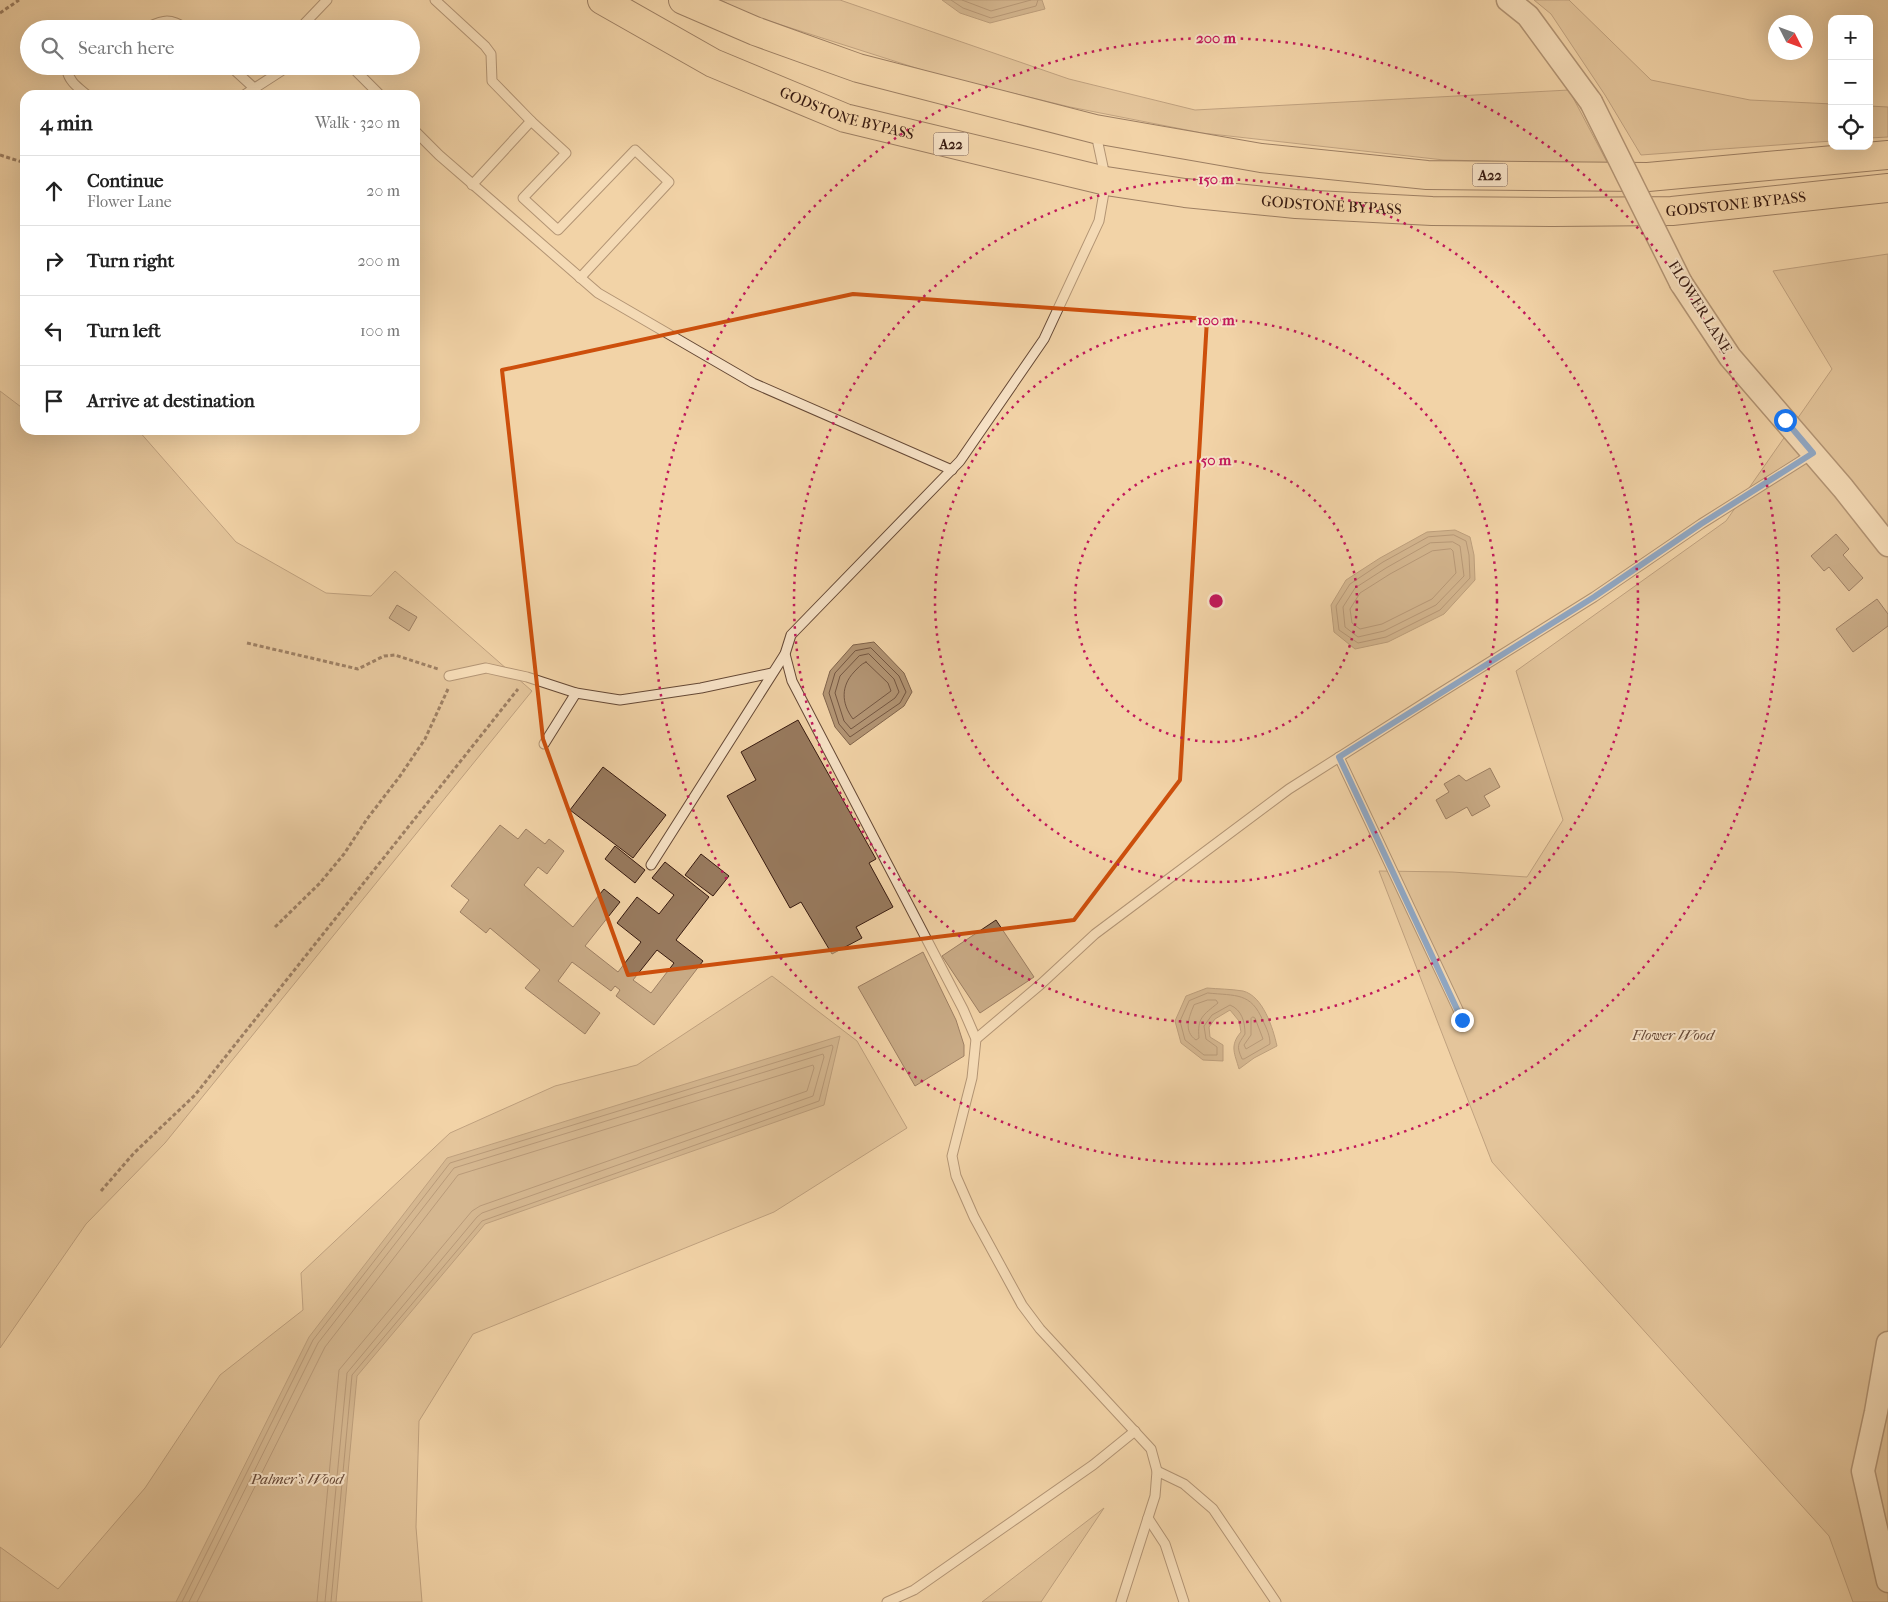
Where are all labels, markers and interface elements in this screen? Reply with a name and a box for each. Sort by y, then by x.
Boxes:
north arrow [1768,15,1813,60]
map controls [1828,15,1873,150]
button: + [1828,15,1873,60]
search box [20,20,420,75]
text: 200 m [1196,29,1236,47]
icon: search [38,34,66,62]
text: Search here [78,37,174,59]
button: − [1828,60,1873,105]
street label: GODSTONE BYPASS [777,83,916,143]
button: locate [1828,105,1873,150]
text: 4 min [40,111,93,135]
text: Walk · 320 m [315,113,400,132]
road number: A22 [934,132,968,156]
road number: A22 [1472,164,1508,186]
text: Continue [87,170,163,192]
text: 150 m [1198,170,1234,188]
icon: ahead [40,177,68,205]
text: 20 m [366,181,400,200]
street label: GODSTONE BYPASS [1666,188,1807,220]
text: Flower Lane [87,192,172,211]
street label: GODSTONE BYPASS [1260,192,1402,218]
icon: right [40,247,68,275]
text: Turn right [87,250,174,272]
text: 200 m [357,251,400,270]
street label: FLOWER LANE [1664,257,1736,357]
text: 100 m [1197,311,1235,329]
icon: left [40,317,68,345]
text: Turn left [87,320,161,342]
text: 100 m [360,321,400,340]
icon: arrive [40,387,68,415]
text: Arrive at destination [87,390,255,412]
route start [1774,409,1797,432]
text: 50 m [1201,451,1232,469]
centre of rings [1207,592,1225,610]
route end [1451,1009,1474,1032]
park label: Flower Wood [1631,1026,1716,1044]
park label: Palmer's Wood [250,1470,346,1488]

